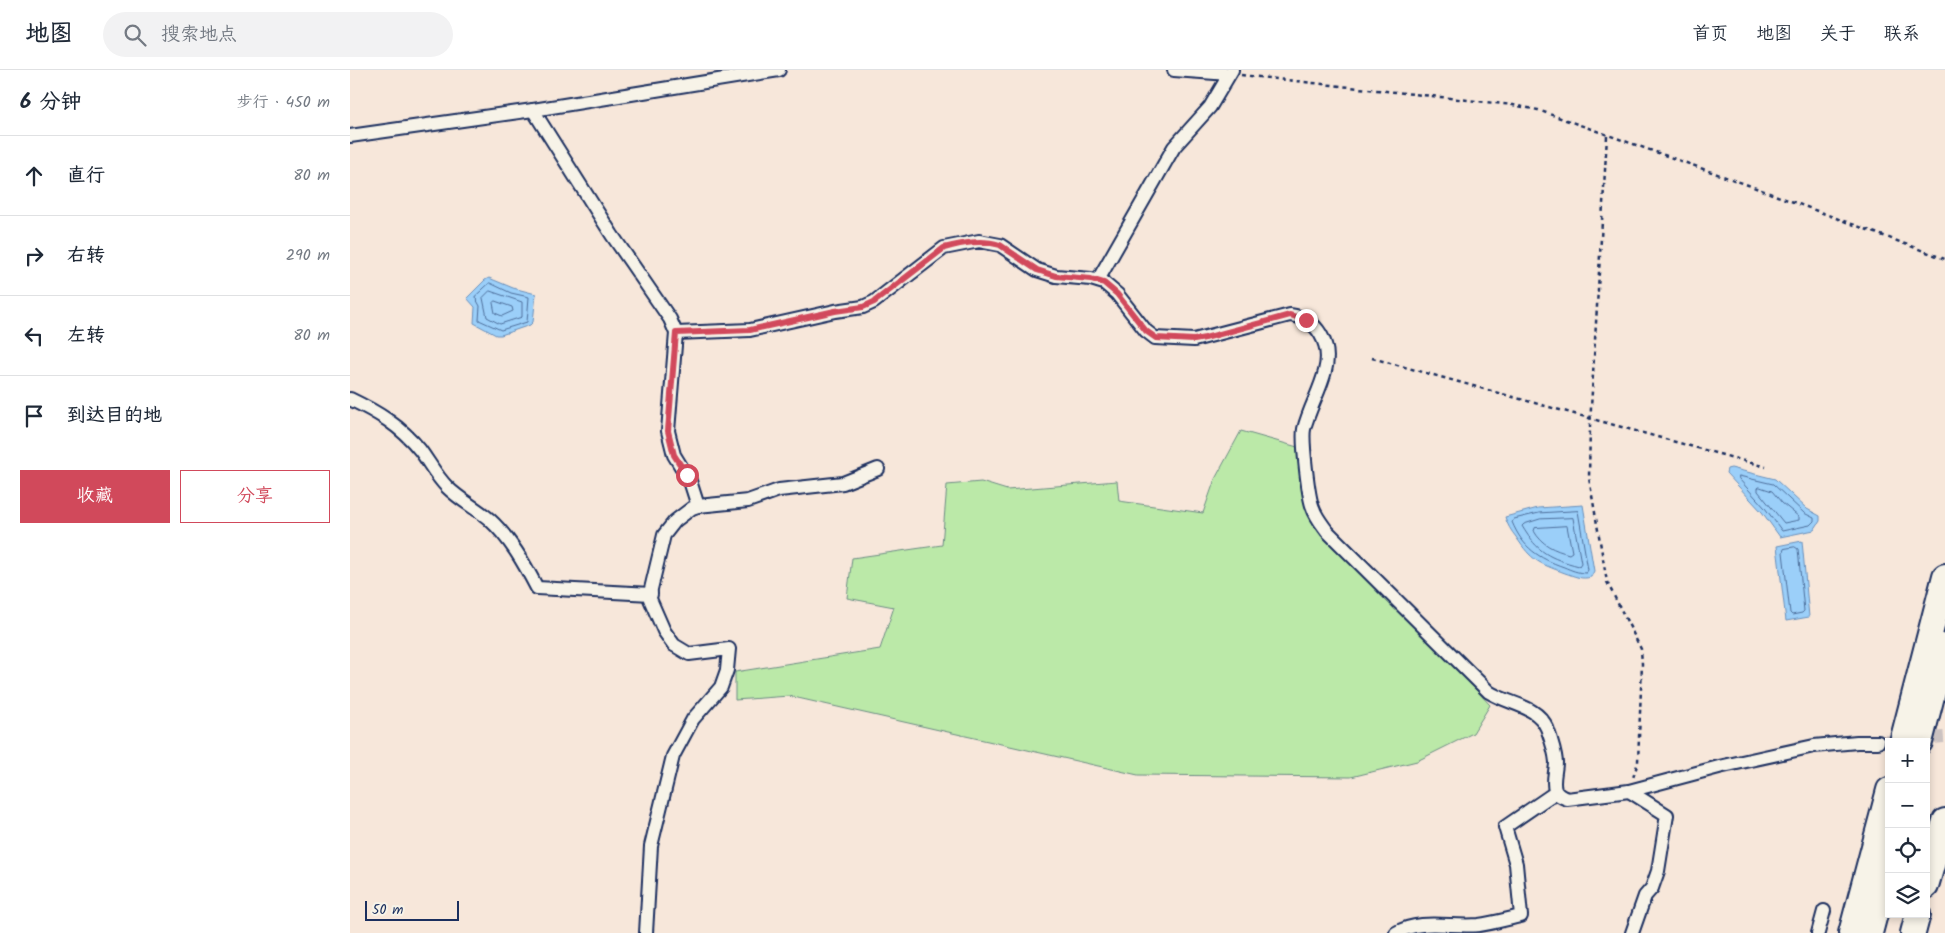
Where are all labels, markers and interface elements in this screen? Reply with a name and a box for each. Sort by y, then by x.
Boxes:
search box [103,12,453,57]
text: 地图 [25,15,73,54]
text: 搜索地点 [161,20,237,50]
text: 首页 [1692,20,1728,49]
text: 地图 [1756,20,1792,49]
text: 关于 [1820,20,1856,49]
text: 联系 [1884,20,1920,49]
icon: search [121,21,149,49]
text: 6 分钟 [20,86,81,119]
text: 步行 · 450 m [237,90,330,115]
text: 直行 [67,161,105,191]
icon: ahead [20,162,48,190]
text: 80 m [293,163,330,188]
text: 右转 [67,241,105,271]
icon: right [20,242,48,270]
text: 290 m [286,243,330,268]
route end [1295,309,1318,332]
text: 左转 [67,321,105,351]
icon: left [20,322,48,350]
text: 80 m [293,323,330,348]
text: 到达目的地 [67,401,162,431]
icon: arrive [20,402,48,430]
route start [676,464,699,487]
button: 收藏 [20,470,170,523]
button: 分享 [180,470,330,523]
map controls [1885,738,1930,918]
button: + [1885,738,1930,783]
button: − [1885,783,1930,828]
button: locate [1885,828,1930,873]
button: layers [1885,873,1930,918]
scale bar [365,898,459,921]
text: 50 m [372,899,403,921]

